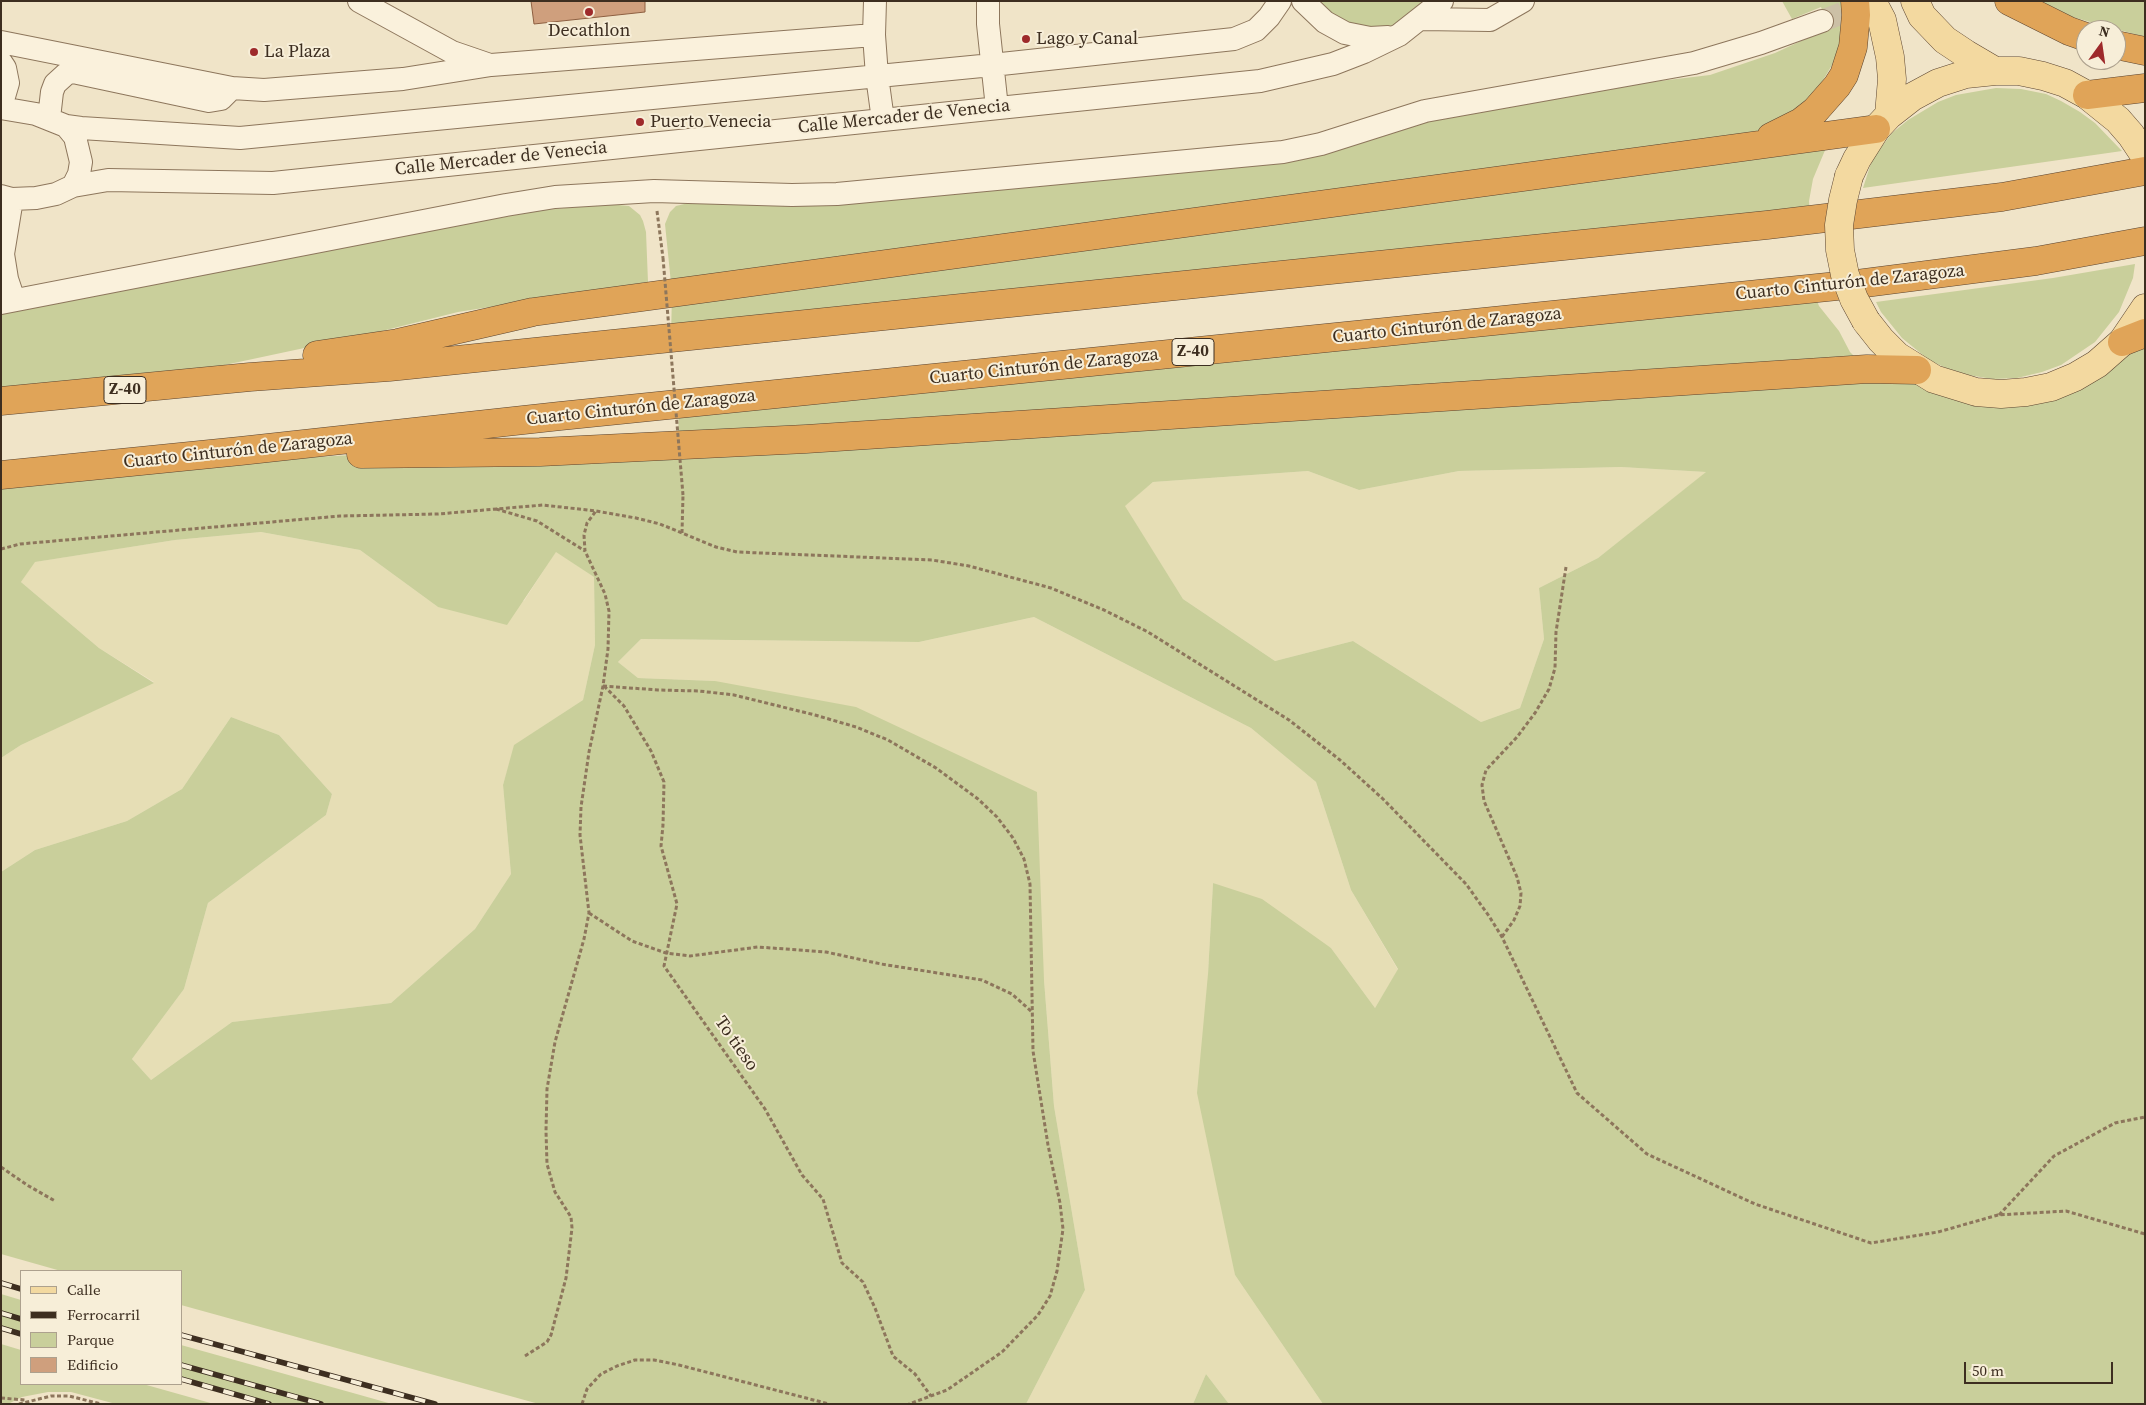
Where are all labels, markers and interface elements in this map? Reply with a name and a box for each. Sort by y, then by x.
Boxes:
marker: Decathlon [583,6,595,18]
place label: Decathlon [548,20,630,42]
north arrow [2076,20,2126,70]
text: N [2097,20,2112,42]
place label: Lago y Canal [1036,28,1138,50]
marker: Lago y Canal [1020,33,1032,45]
place label: La Plaza [264,41,330,63]
marker: La Plaza [248,46,260,58]
street label: Calle Mercader de Venecia [797,95,1011,139]
place label: Puerto Venecia [650,111,771,133]
marker: Puerto Venecia [634,116,646,128]
street label: Calle Mercader de Venecia [394,137,608,181]
street label: Cuarto Cinturón de Zaragoza [1734,260,1966,306]
street label: Cuarto Cinturón de Zaragoza [1331,303,1563,349]
road number: Z-40 [1172,338,1214,366]
street label: Cuarto Cinturón de Zaragoza [928,344,1160,390]
road number: Z-40 [104,376,146,404]
street label: Cuarto Cinturón de Zaragoza [525,385,757,431]
street label: Cuarto Cinturón de Zaragoza [122,428,354,474]
street label: To tieso [709,1013,763,1075]
legend [20,1270,182,1385]
text: Calle [67,1279,101,1300]
text: Ferrocarril [67,1304,140,1325]
text: Parque [67,1329,114,1350]
scale bar [1966,1352,2115,1384]
text: Edificio [67,1354,118,1375]
text: 50 m [1972,1360,2004,1381]

